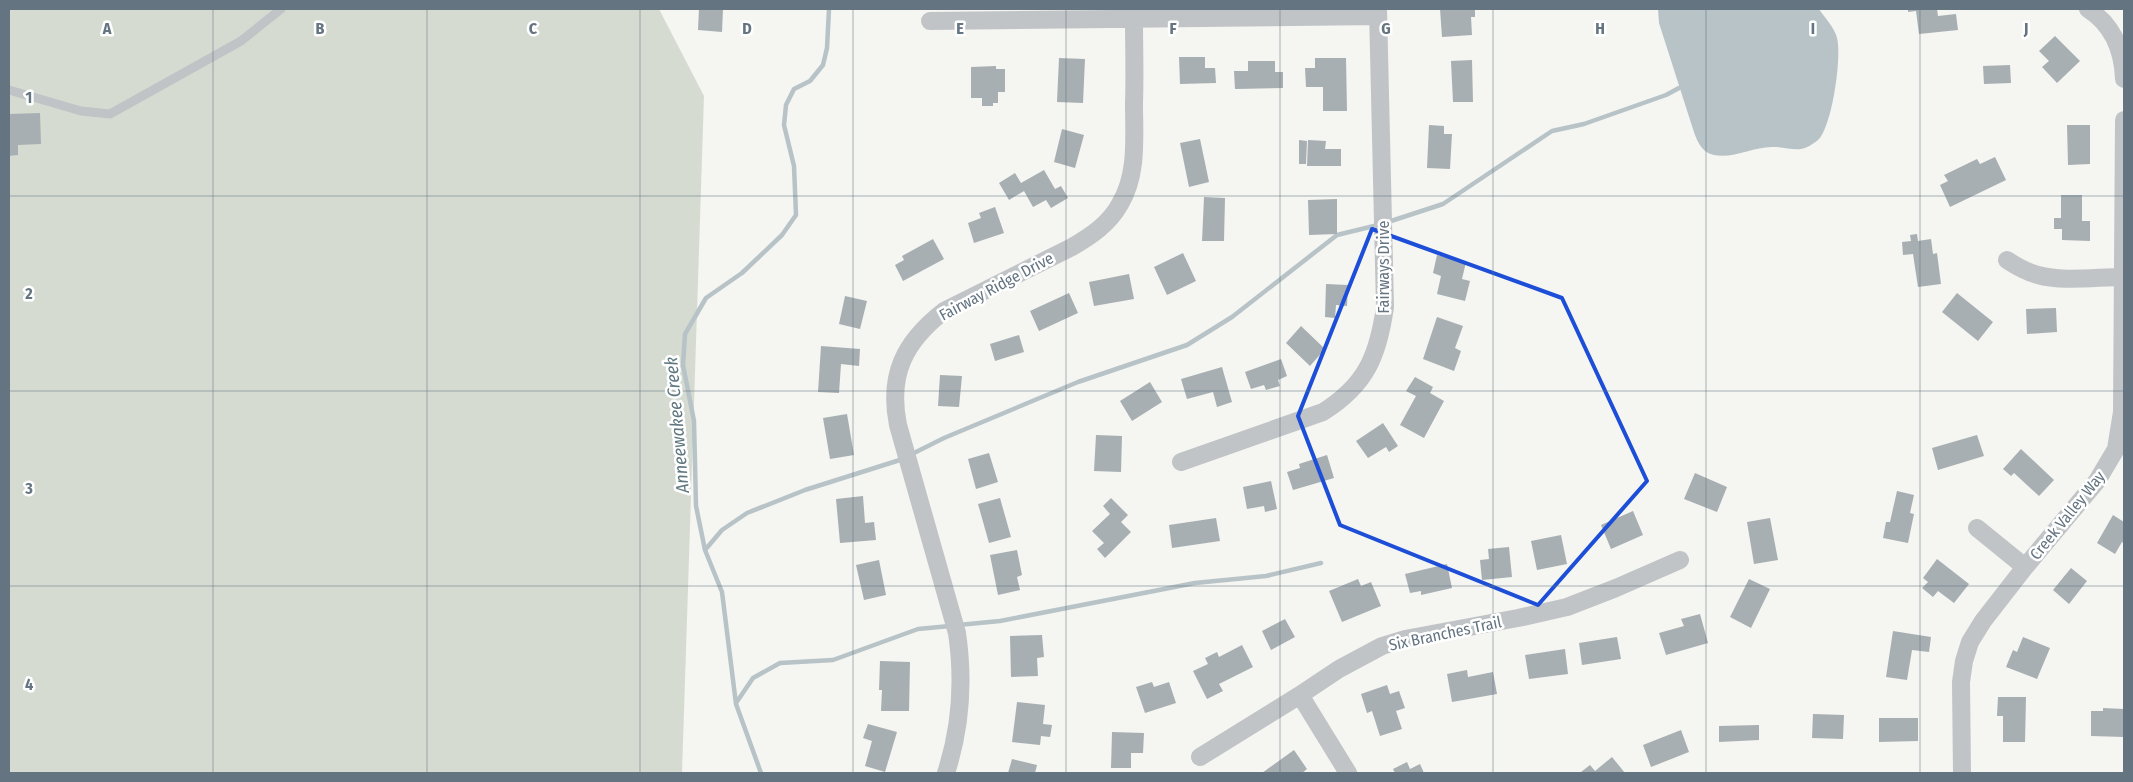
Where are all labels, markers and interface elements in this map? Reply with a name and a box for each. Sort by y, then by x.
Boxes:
text: A [102,19,112,38]
text: B [316,19,325,38]
text: C [529,19,538,38]
text: D [742,19,752,38]
text: E [956,19,964,38]
text: F [1169,19,1177,38]
text: G [1381,19,1391,38]
text: H [1595,19,1605,38]
text: I [1811,19,1815,38]
text: J [2023,19,2028,38]
text: 1 [26,88,32,107]
street label: Fairways Drive [1374,220,1393,313]
street label: Fairway Ridge Drive [936,248,1057,325]
text: 2 [24,284,33,303]
water label: Anneewakee Creek [660,356,694,495]
street label: Creek Valley Way [2026,466,2109,563]
text: 3 [24,479,33,498]
street label: Six Branches Trail [1387,612,1503,655]
text: 4 [25,675,33,694]

